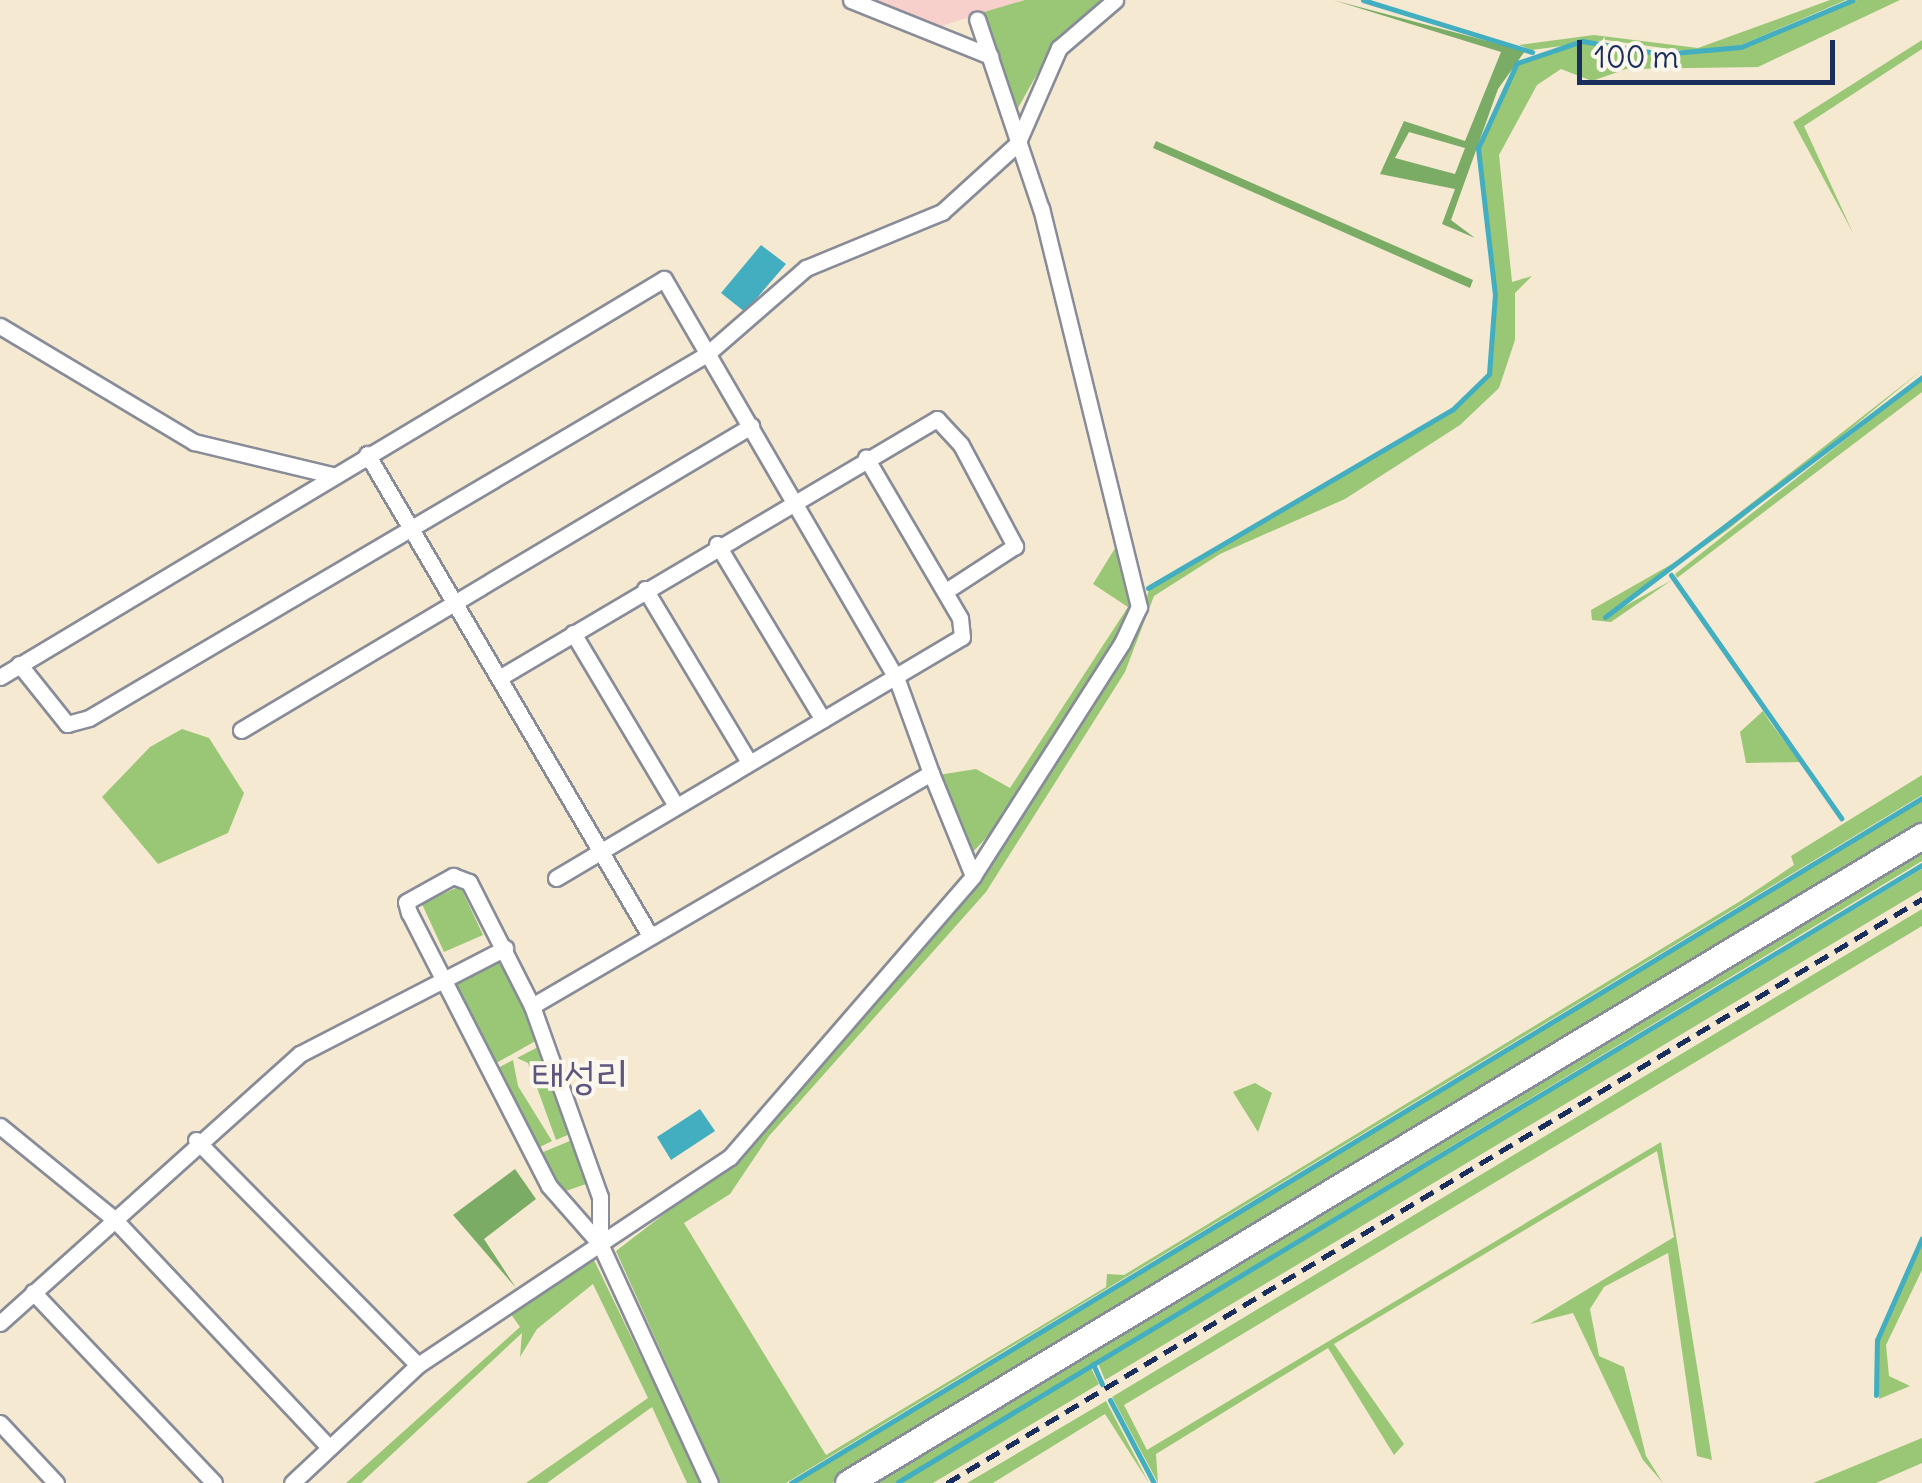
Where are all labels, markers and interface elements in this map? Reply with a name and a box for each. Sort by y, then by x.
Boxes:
scale bar [1582,20,1840,82]
text: 100 m [1594,38,1679,76]
district label: 태성리 [532,1051,628,1099]

